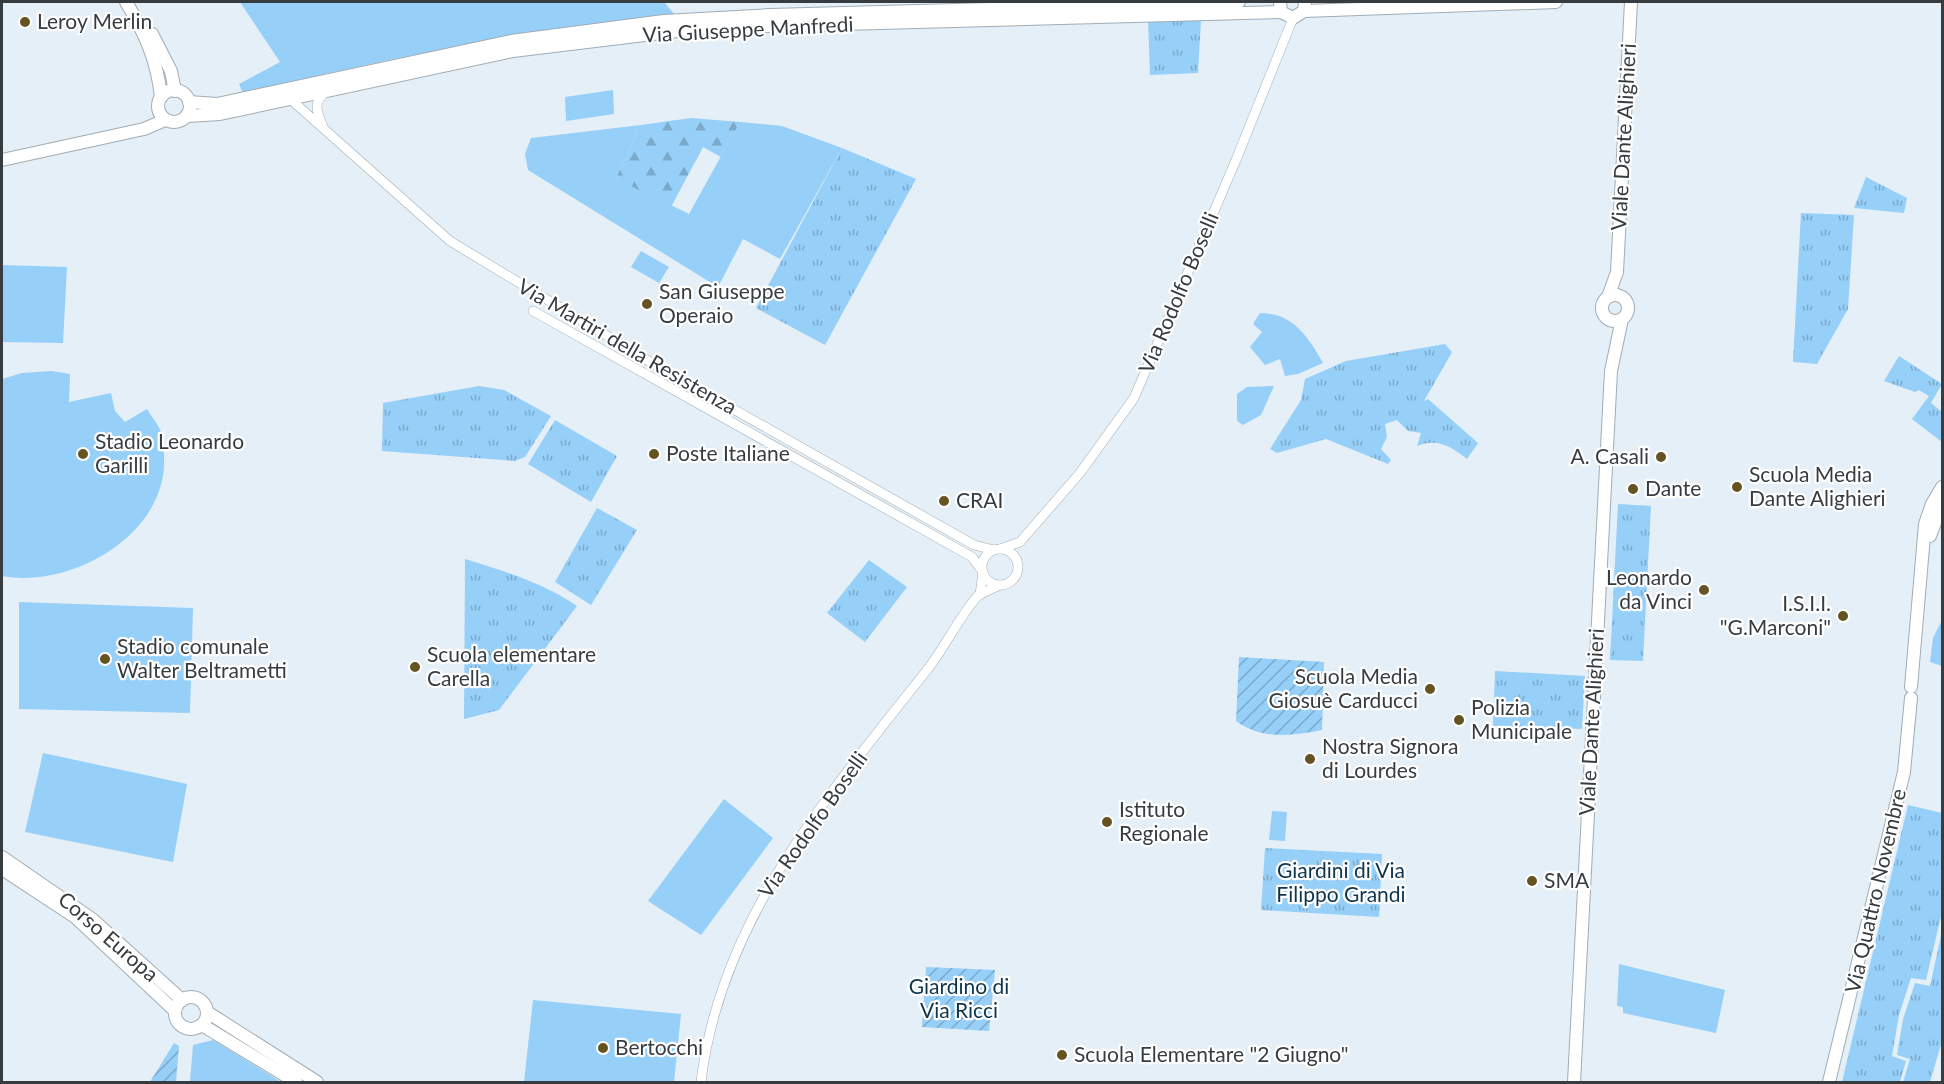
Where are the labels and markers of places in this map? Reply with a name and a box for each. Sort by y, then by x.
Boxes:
place label: Leroy Merlin [37,8,152,33]
marker: Leroy Merlin [18,15,32,29]
place label: San Giuseppe Operaio [659,278,785,327]
marker: San Giuseppe Operaio [640,297,654,311]
place label: Stadio Leonardo Garilli [95,428,244,477]
place label: Poste Italiane [666,440,790,465]
place label: A. Casali [1570,443,1649,468]
marker: Stadio Leonardo Garilli [76,447,90,461]
marker: Poste Italiane [647,447,661,461]
marker: A. Casali [1654,450,1668,464]
place label: Scuola Media Dante Alighieri [1749,461,1886,510]
place label: Dante [1645,475,1701,500]
marker: Scuola Media Dante Alighieri [1730,480,1744,494]
marker: Dante [1626,482,1640,496]
place label: CRAI [956,487,1003,512]
marker: CRAI [937,494,951,508]
place label: Leonardo da Vinci [1606,564,1692,613]
marker: Leonardo da Vinci [1697,583,1711,597]
place label: I.S.I.I. "G.Marconi" [1720,590,1831,639]
marker: I.S.I.I. "G.Marconi" [1836,609,1850,623]
place label: Stadio comunale Walter Beltrametti [117,633,287,682]
place label: Scuola elementare Carella [427,641,596,690]
marker: Stadio comunale Walter Beltrametti [98,652,112,666]
marker: Scuola elementare Carella [408,660,422,674]
place label: Scuola Media Giosuè Carducci [1268,663,1418,712]
marker: Scuola Media Giosuè Carducci [1423,682,1437,696]
place label: Polizia Municipale [1471,694,1572,743]
marker: Polizia Municipale [1452,713,1466,727]
place label: Nostra Signora di Lourdes [1322,733,1458,782]
marker: Nostra Signora di Lourdes [1303,752,1317,766]
place label: Istituto Regionale [1119,796,1209,845]
marker: Istituto Regionale [1100,815,1114,829]
place label: SMA [1544,867,1590,892]
marker: SMA [1525,874,1539,888]
place label: Bertocchi [615,1034,703,1059]
marker: Bertocchi [596,1041,610,1055]
place label: Scuola Elementare "2 Giugno" [1074,1041,1349,1066]
marker: Scuola Elementare "2 Giugno" [1055,1048,1069,1062]

